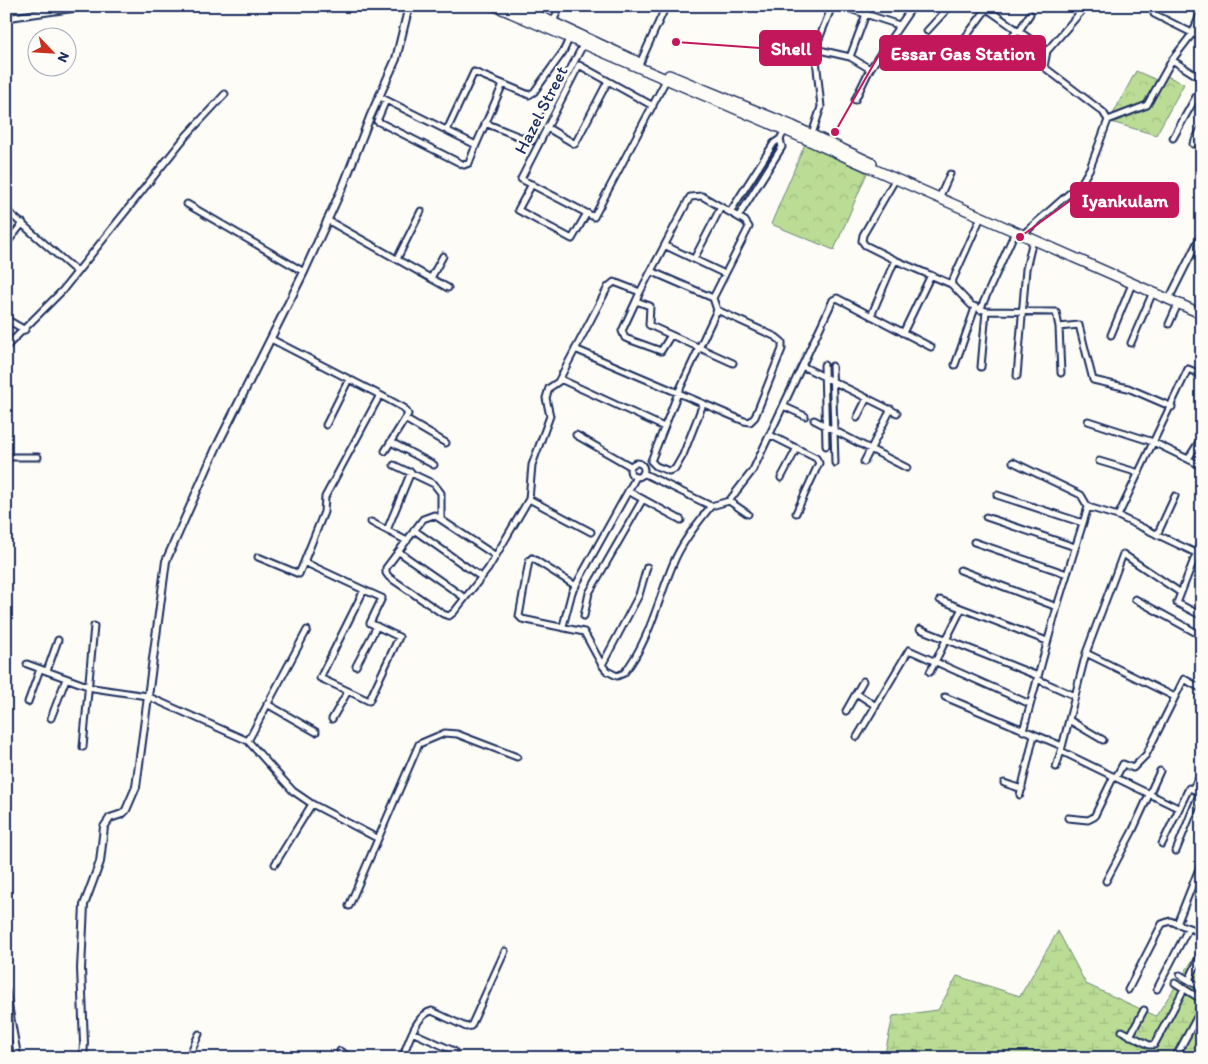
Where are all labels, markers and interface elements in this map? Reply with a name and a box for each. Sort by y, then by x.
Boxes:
north arrow [28,28,78,78]
callout: Shell [760,31,821,65]
callout: Essar Gas Station [880,36,1045,70]
text: Shell [771,37,812,60]
text: Essar Gas Station [891,42,1035,65]
text: N [54,49,73,65]
street label: Hazel Street [509,62,573,158]
callout: Iyankulam [1071,183,1178,217]
text: Iyankulam [1082,189,1169,212]

